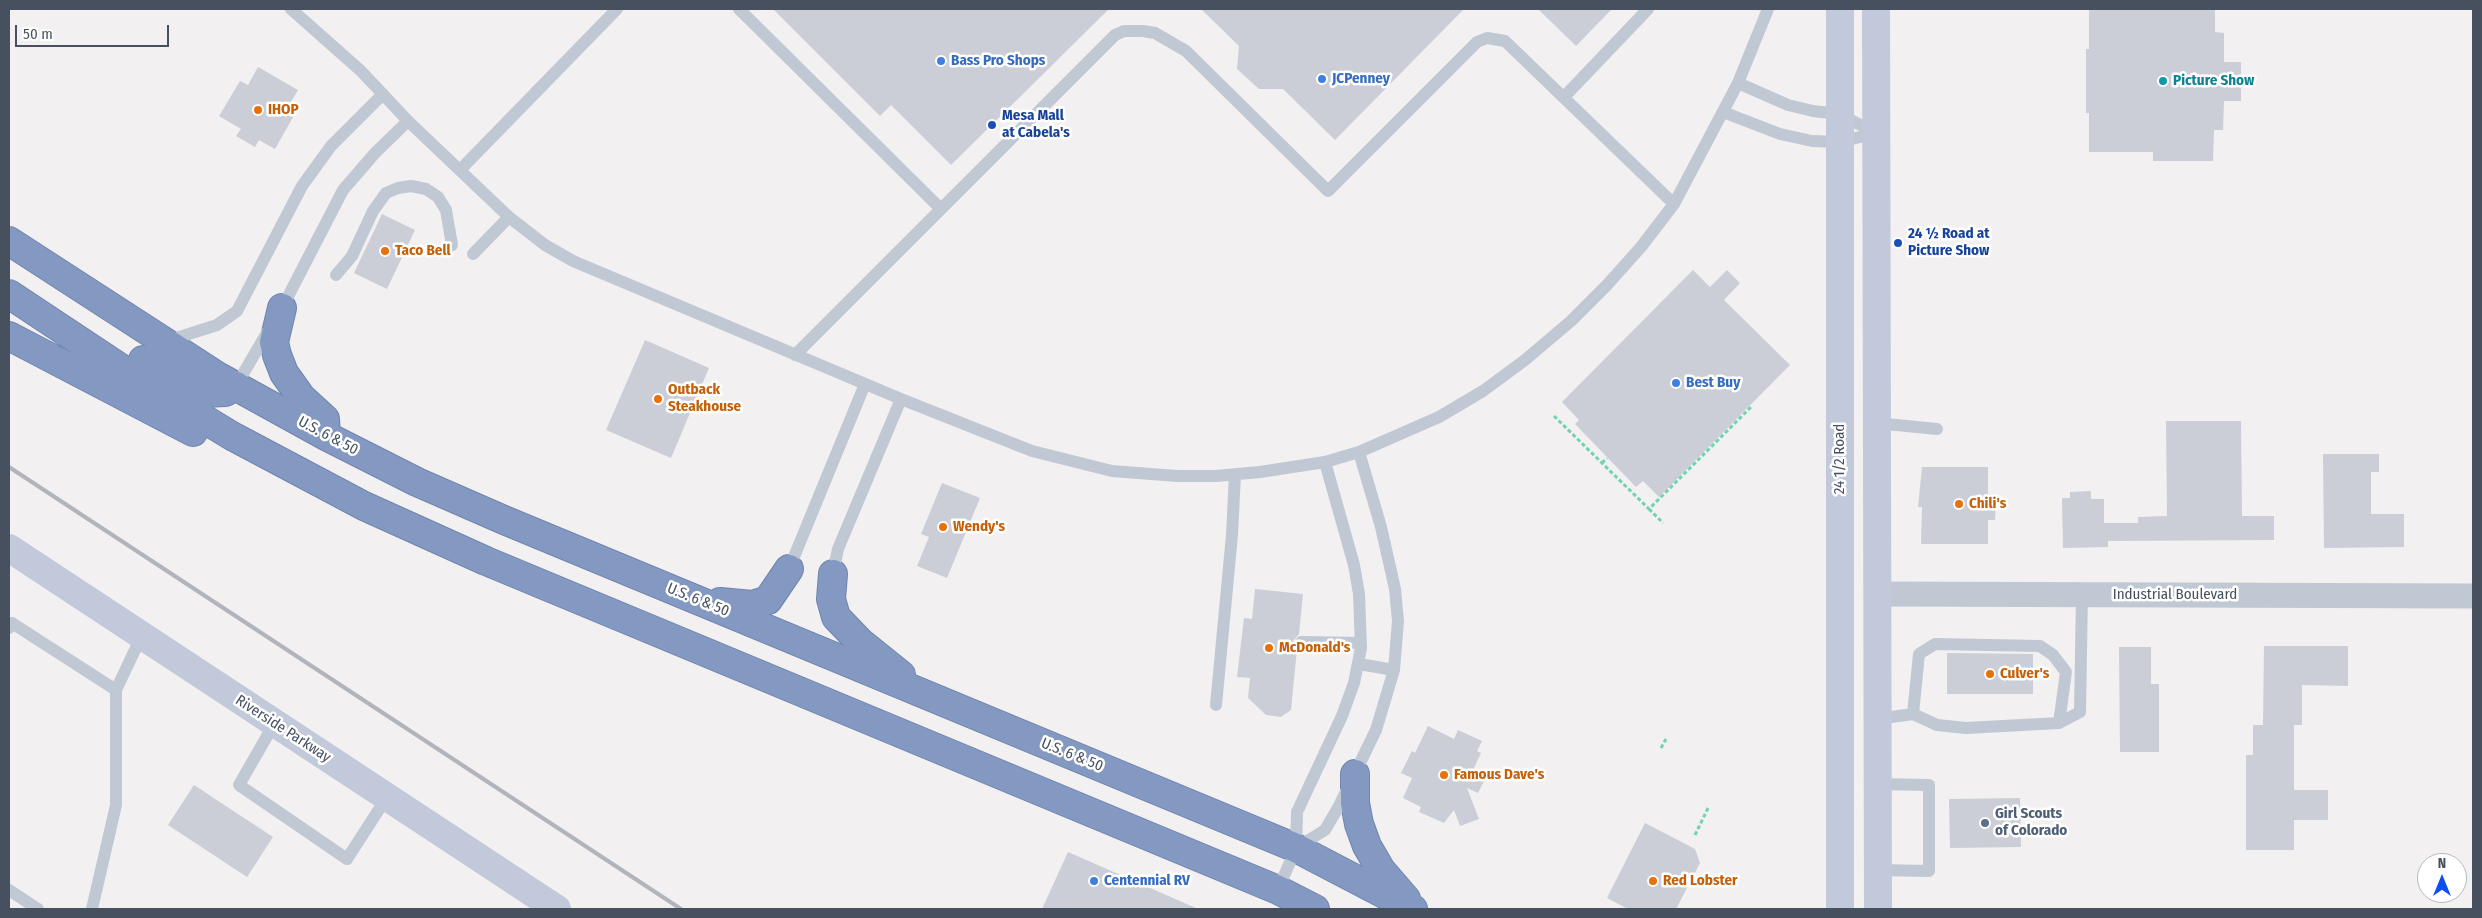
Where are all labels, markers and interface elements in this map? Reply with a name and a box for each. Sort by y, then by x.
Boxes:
scale bar [18,15,171,47]
text: 50 m [23,25,53,43]
place label: Bass Pro Shops [951,52,1045,70]
marker: Bass Pro Shops [935,55,947,67]
place label: JCPenney [1332,70,1390,88]
place label: Picture Show [2173,72,2254,90]
marker: JCPenney [1316,73,1328,85]
marker: Picture Show [2157,75,2169,87]
place label: IHOP [268,101,299,119]
marker: IHOP [252,104,264,116]
place label: Mesa Mall at Cabela's [1002,107,1070,142]
marker: Mesa Mall at Cabela's [986,119,998,131]
place label: 24 ½ Road at Picture Show [1908,225,1989,260]
marker: 24 ½ Road at Picture Show [1892,237,1904,249]
place label: Taco Bell [395,242,451,260]
marker: Taco Bell [379,245,391,257]
place label: Best Buy [1686,374,1740,392]
marker: Best Buy [1670,377,1682,389]
place label: Outback Steakhouse [668,381,741,416]
marker: Outback Steakhouse [652,393,664,405]
street label: U.S. 6 & 50 [295,413,361,459]
street label: 24 1/2 Road [1831,424,1849,494]
place label: Chili's [1969,495,2006,513]
marker: Chili's [1953,498,1965,510]
place label: Wendy's [953,518,1005,536]
marker: Wendy's [937,521,949,533]
street label: U.S. 6 & 50 [664,579,732,621]
street label: Industrial Boulevard [2113,586,2237,604]
place label: McDonald's [1279,639,1350,657]
marker: McDonald's [1263,642,1275,654]
place label: Culver's [2000,665,2049,683]
marker: Culver's [1984,668,1996,680]
street label: Riverside Parkway [232,691,334,767]
street label: U.S. 6 & 50 [1038,734,1106,776]
place label: Famous Dave's [1454,766,1544,784]
marker: Famous Dave's [1438,769,1450,781]
place label: Girl Scouts of Colorado [1995,805,2067,840]
marker: Girl Scouts of Colorado [1979,817,1991,829]
north arrow [2417,853,2467,903]
text: N [2438,855,2446,872]
place label: Centennial RV [1104,872,1190,890]
place label: Red Lobster [1663,872,1738,890]
marker: Centennial RV [1088,875,1100,887]
marker: Red Lobster [1647,875,1659,887]

